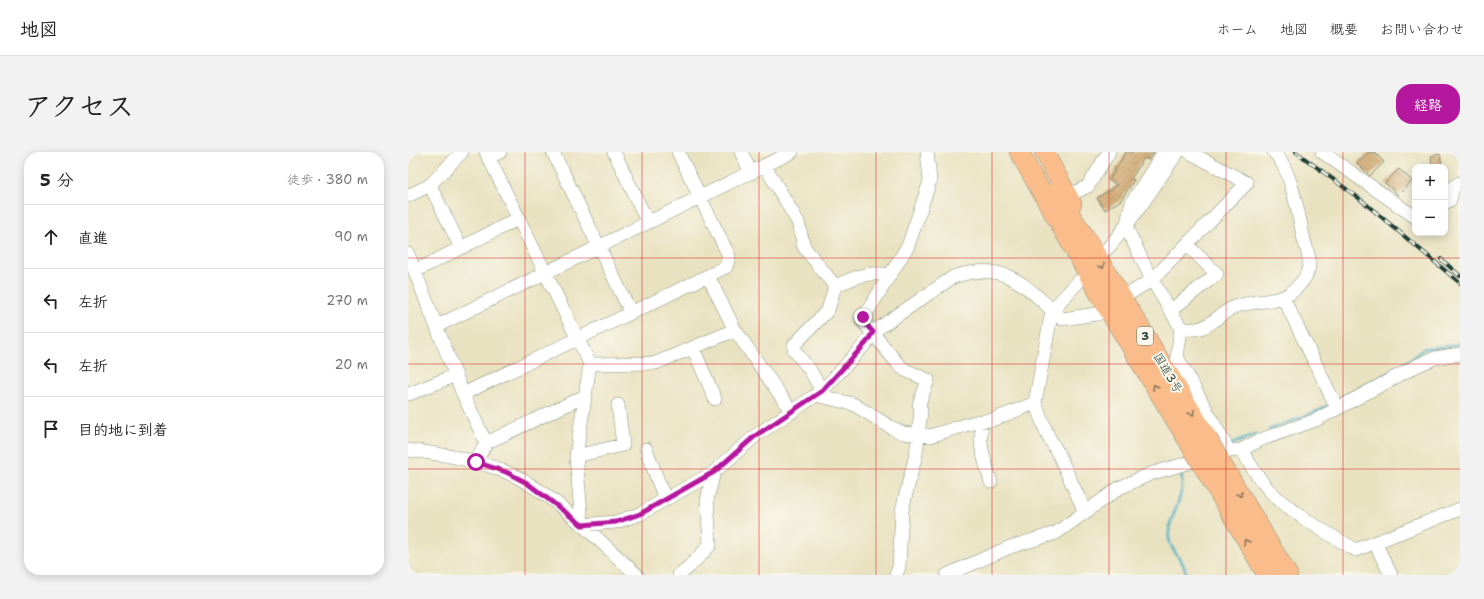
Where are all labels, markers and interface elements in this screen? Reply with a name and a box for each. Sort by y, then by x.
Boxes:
text: 地図 [20,17,58,42]
text: ホーム [1217,20,1258,38]
text: 地図 [1280,20,1308,38]
text: 概要 [1330,20,1358,38]
text: お問い合わせ [1380,20,1464,38]
button: 経路 [1396,84,1460,124]
text: アクセス [24,87,134,125]
map controls [1412,164,1448,236]
button: + [1412,164,1448,200]
text: 5 分 [40,169,73,191]
text: 徒歩 · 380 m [287,171,368,188]
button: − [1412,200,1448,236]
icon: ahead [40,226,62,248]
text: 直進 [78,228,108,248]
text: 90 m [334,228,368,245]
one-way arrow [1098,262,1105,269]
icon: left [40,290,62,312]
text: 左折 [78,292,108,312]
text: 270 m [326,292,368,309]
route end [854,308,872,326]
road number: 3 [1137,327,1153,345]
street label: 国道3号 [1150,350,1186,396]
icon: left [40,354,62,376]
text: 左折 [78,356,108,376]
text: 20 m [335,356,368,373]
one-way arrow [1153,384,1160,391]
one-way arrow [1187,409,1194,416]
icon: arrive [40,418,62,440]
text: 目的地に到着 [78,420,168,440]
route start [467,453,485,471]
one-way arrow [1235,490,1242,497]
one-way arrow [1244,539,1251,546]

